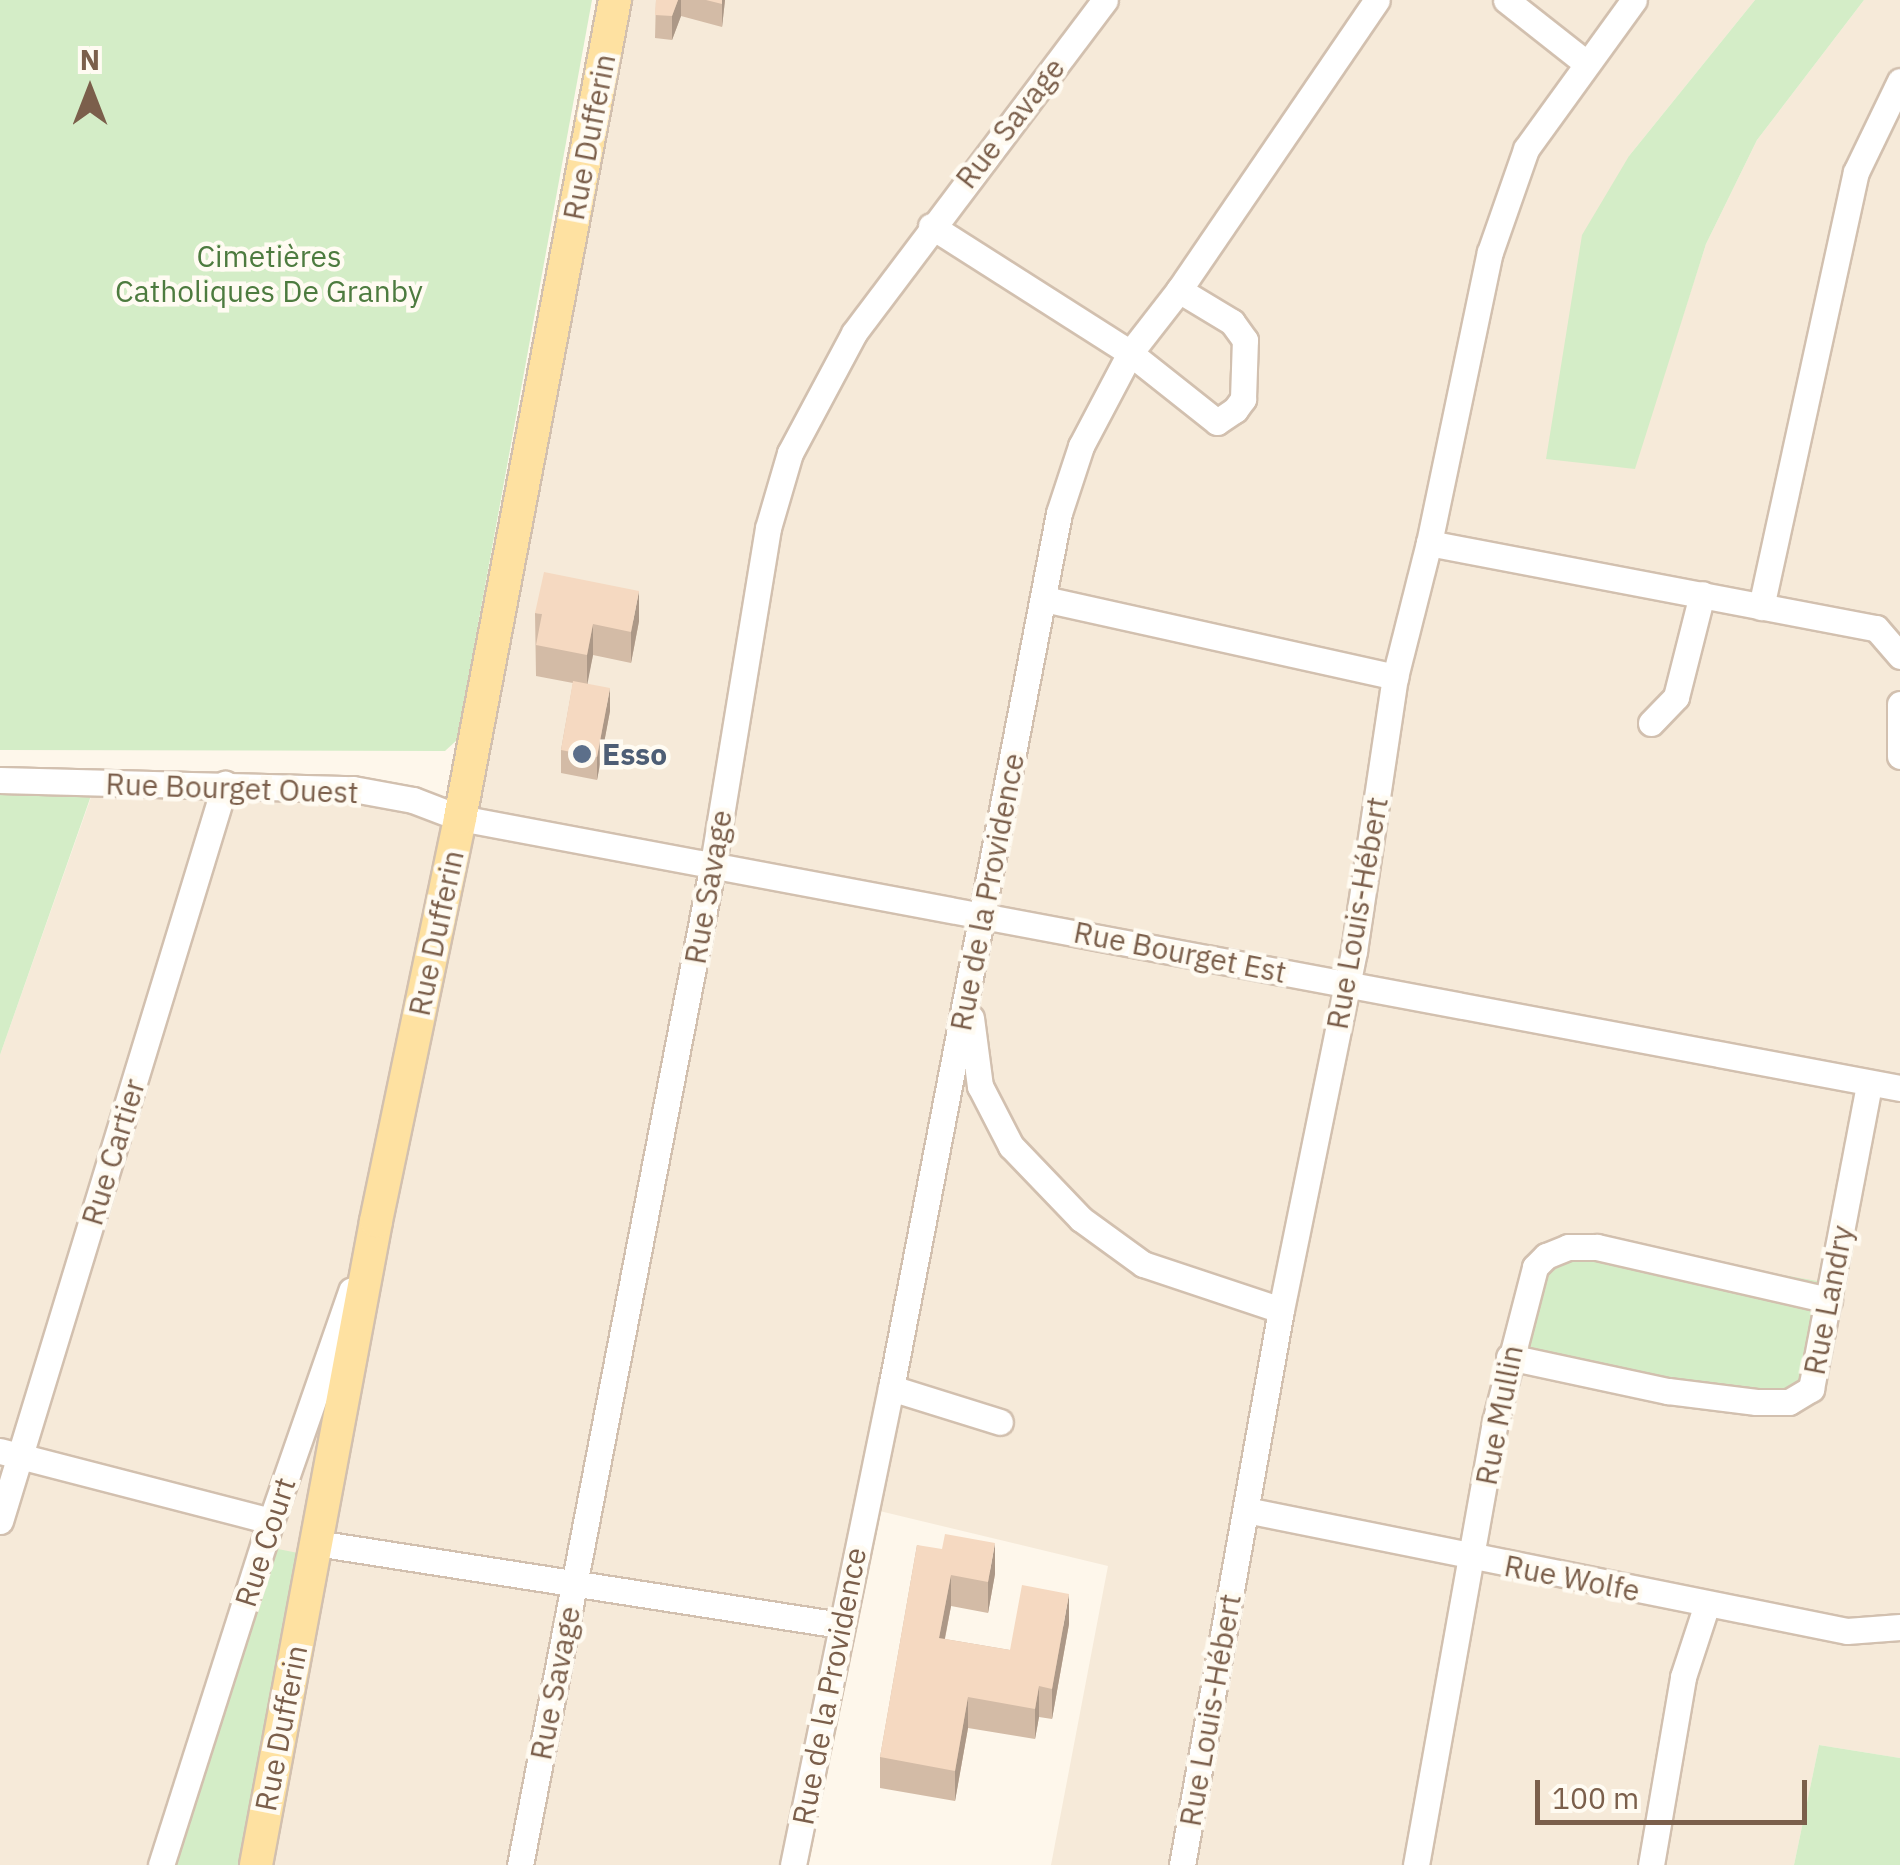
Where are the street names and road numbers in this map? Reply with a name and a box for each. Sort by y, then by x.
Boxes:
street label: Rue Dufferin [555,51,623,223]
street label: Rue Savage [948,51,1072,195]
street label: Rue de la Providence [942,750,1032,1034]
street label: Rue Bourget Ouest [105,766,359,810]
street label: Rue Louis-Hébert [1319,794,1395,1032]
street label: Rue Savage [677,807,739,967]
street label: Rue Dufferin [401,847,471,1019]
street label: Rue Bourget Est [1071,914,1289,990]
street label: Rue Cartier [74,1074,152,1230]
street label: Rue Landry [1796,1222,1860,1378]
street label: Rue Mullin [1468,1342,1530,1488]
street label: Rue Court [227,1473,303,1611]
street label: Rue de la Providence [784,1544,874,1828]
street label: Rue Wolfe [1501,1547,1643,1609]
street label: Rue Louis-Hébert [1172,1591,1248,1829]
street label: Rue Savage [522,1603,588,1763]
street label: Rue Dufferin [247,1642,315,1814]

